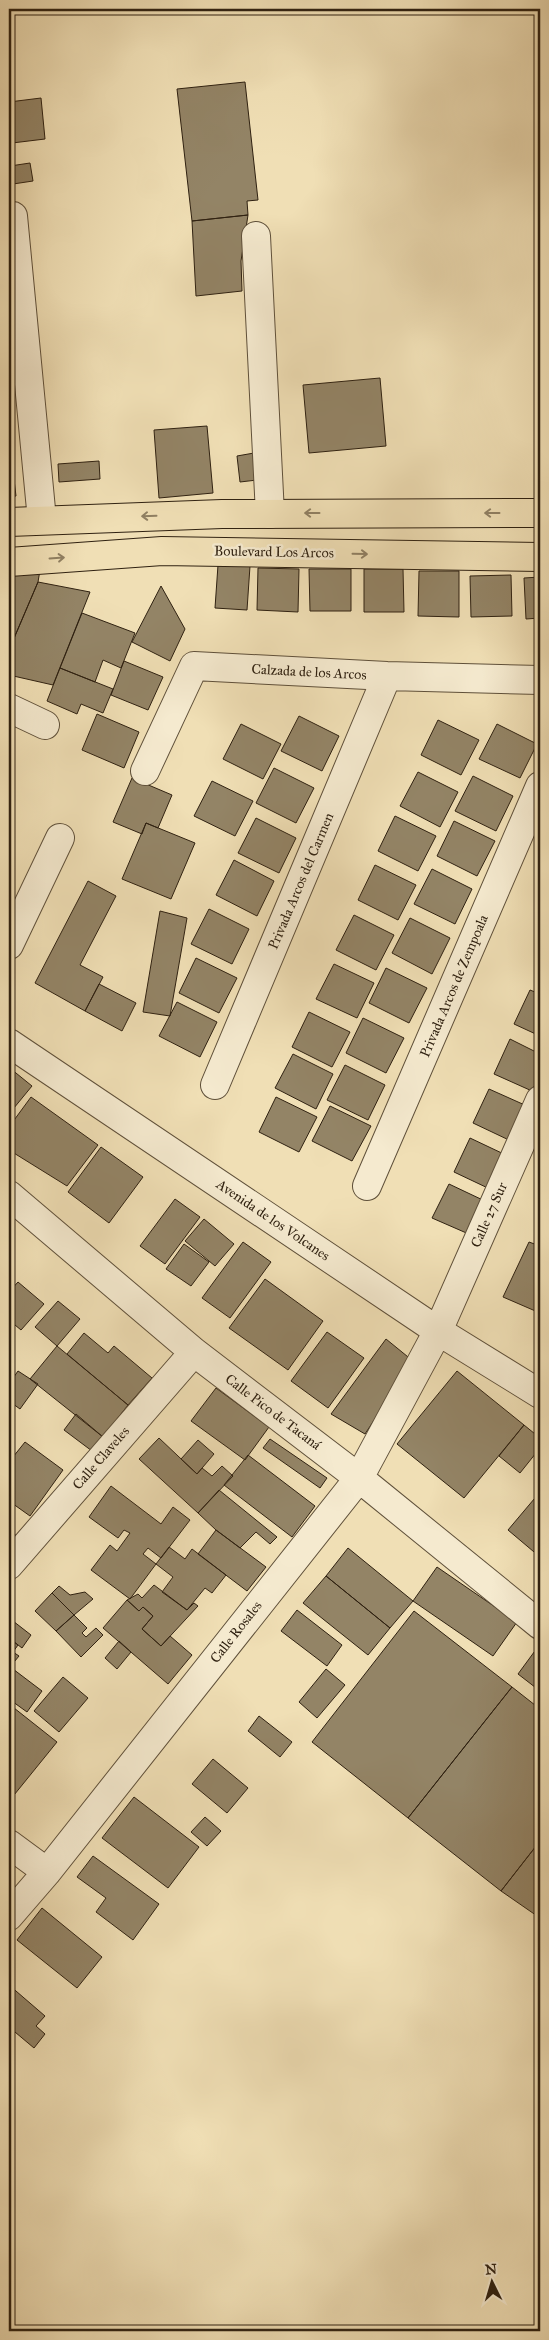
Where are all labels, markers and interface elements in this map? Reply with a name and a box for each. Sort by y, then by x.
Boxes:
one-way arrow [304,508,320,518]
one-way arrow [484,508,500,518]
one-way arrow [141,512,157,521]
street label: Boulevard Los Arcos [214,542,334,562]
one-way arrow [351,549,367,559]
one-way arrow [49,554,65,563]
street label: Calzada de los Arcos [251,660,367,684]
street label: Privada Arcos del Carmen [265,810,338,952]
street label: Privada Arcos de Zempoala [416,912,492,1060]
street label: Avenida de los Volcanes [212,1175,333,1264]
street label: Calle 27 Sur [467,1179,511,1250]
street label: Calle Pico de Tacaná [222,1370,324,1454]
street label: Calle Claveles [69,1423,133,1493]
street label: Calle Rosales [206,1597,266,1667]
north arrow [466,2258,516,2308]
text: N [484,2261,498,2279]

